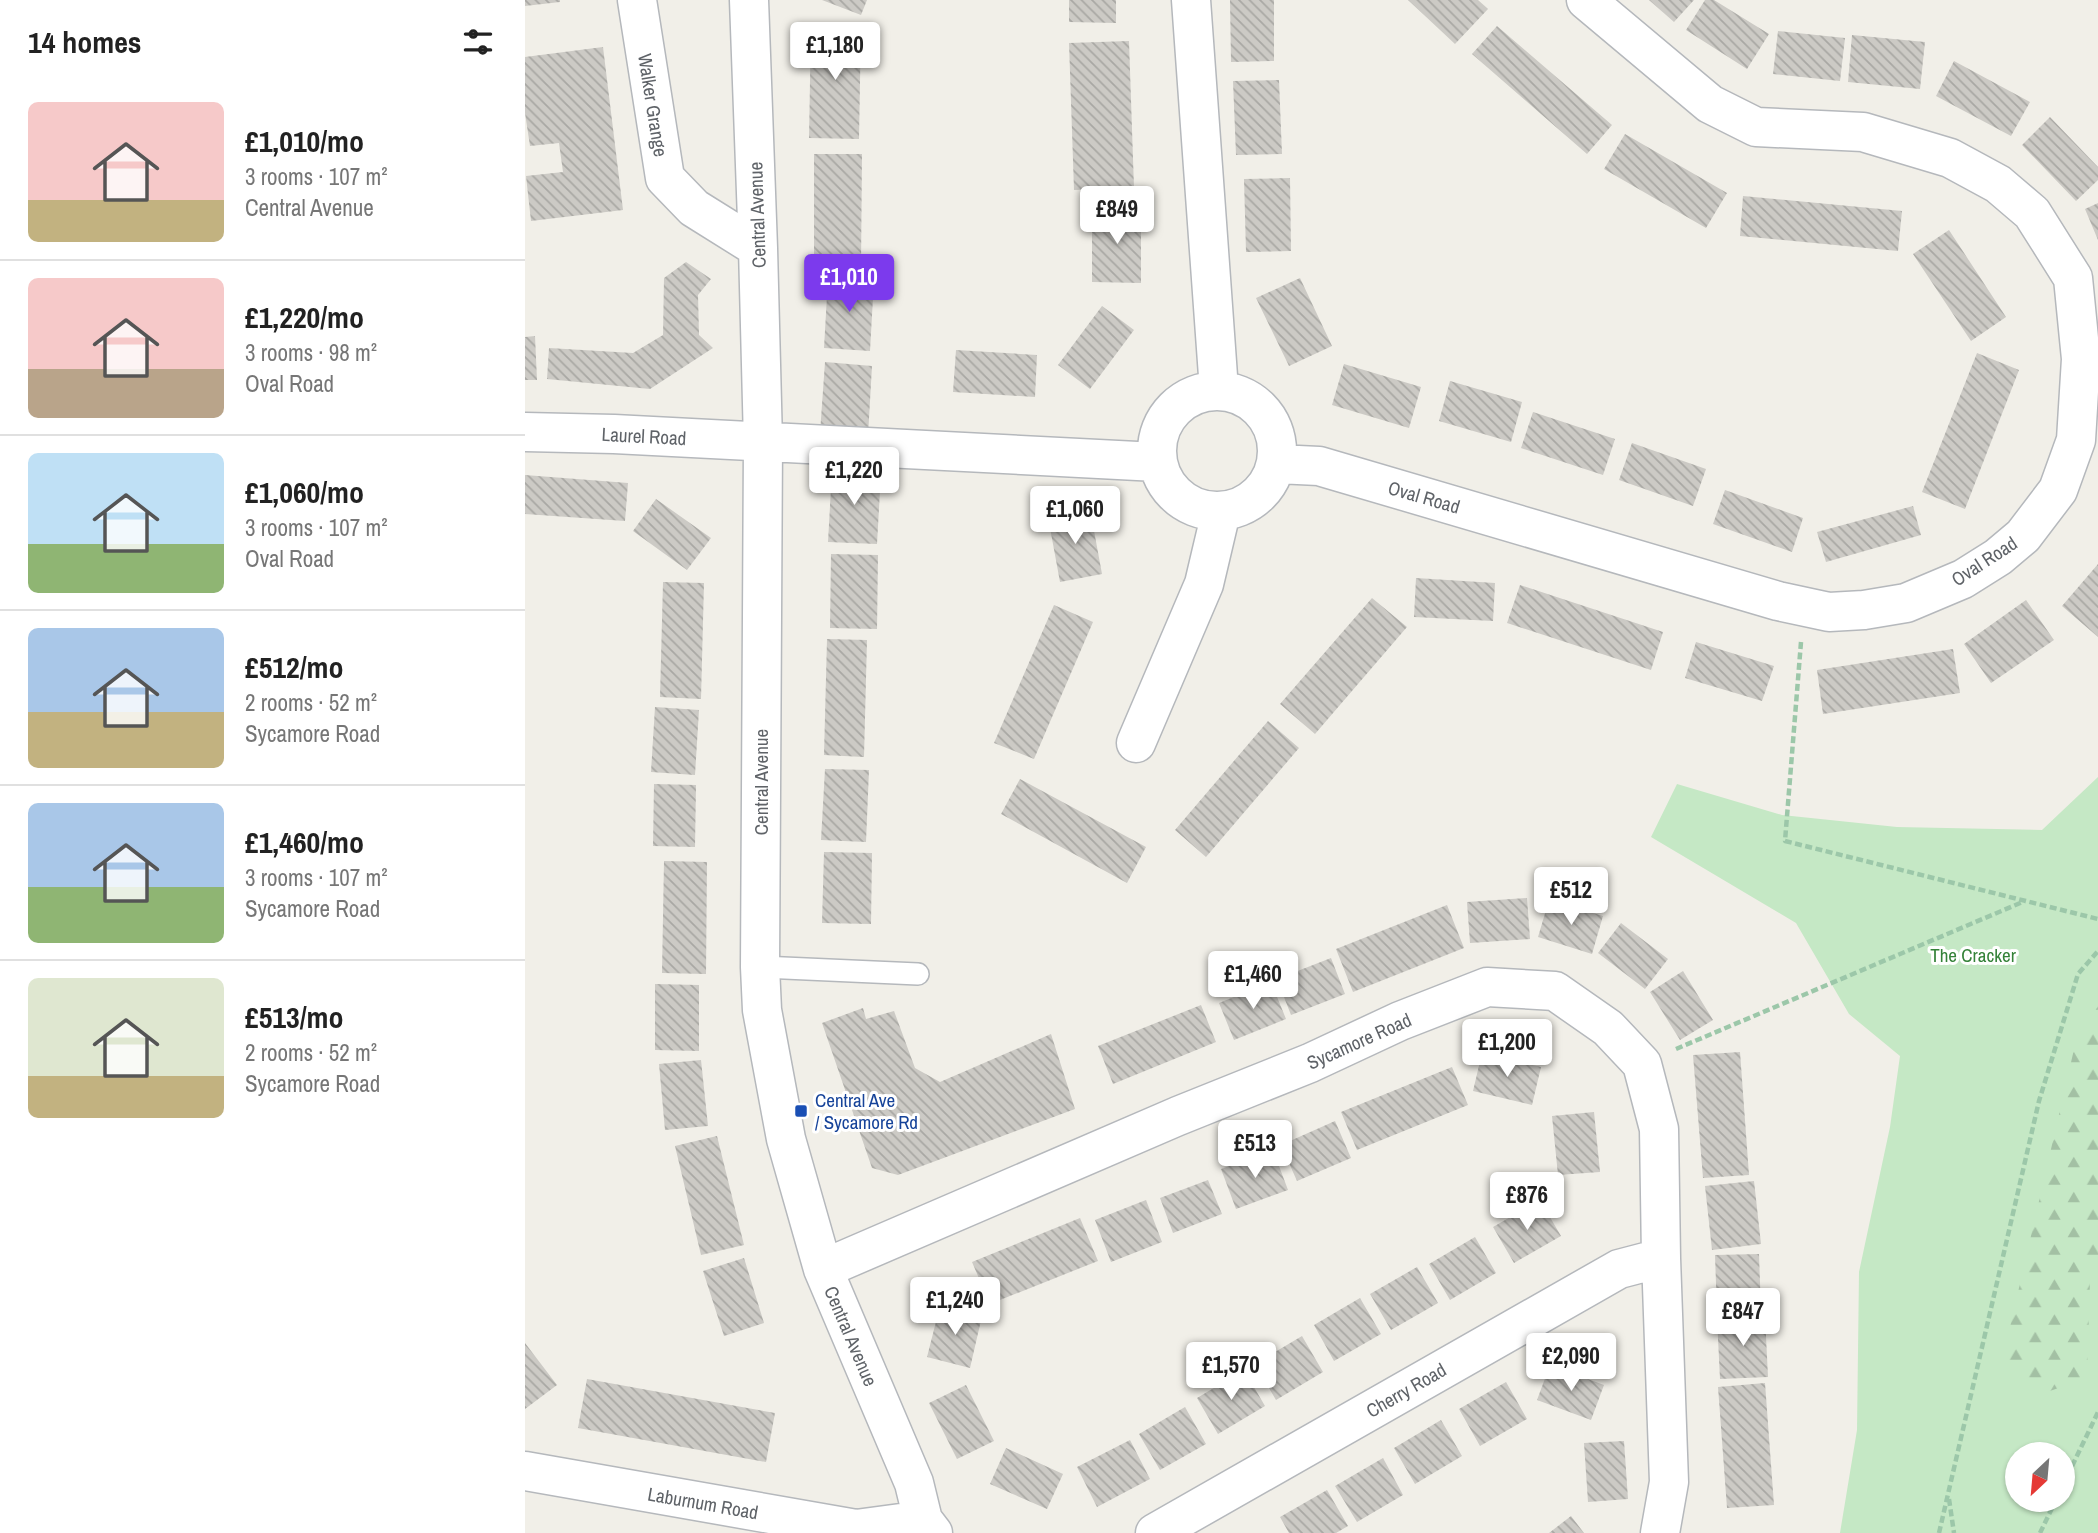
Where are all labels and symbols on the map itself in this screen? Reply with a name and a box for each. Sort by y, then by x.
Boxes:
pin: £1,180 [778,22,892,82]
street label: Walker Grange [632,52,674,158]
street label: Central Avenue [742,161,772,269]
pin: £849 [1076,187,1158,246]
pin: £1,010 [792,254,906,314]
street label: Laurel Road [601,421,687,451]
pin: £1,220 [797,448,911,507]
street label: Oval Road [1385,474,1463,520]
pin: £1,060 [1018,486,1132,546]
street label: Oval Road [1946,530,2022,592]
street label: Central Avenue [748,729,774,835]
pin: £512 [1530,867,1612,927]
park label: The Cracker [1930,942,2017,968]
pin: £1,460 [1196,951,1310,1011]
street label: Sycamore Road [1303,1006,1415,1076]
pin: £1,200 [1450,1020,1564,1079]
place label: Central Ave / Sycamore Rd [815,1087,918,1135]
marker: Central Ave / Sycamore Rd [793,1103,809,1119]
pin: £513 [1214,1120,1296,1180]
pin: £876 [1486,1172,1568,1232]
pin: £1,240 [898,1278,1012,1337]
street label: Central Avenue [818,1282,884,1390]
pin: £847 [1702,1288,1784,1348]
pin: £2,090 [1514,1334,1628,1393]
pin: £1,570 [1174,1342,1288,1402]
street label: Cherry Road [1361,1357,1451,1423]
north arrow [2005,1442,2075,1512]
street label: Laburnum Road [646,1480,760,1526]

